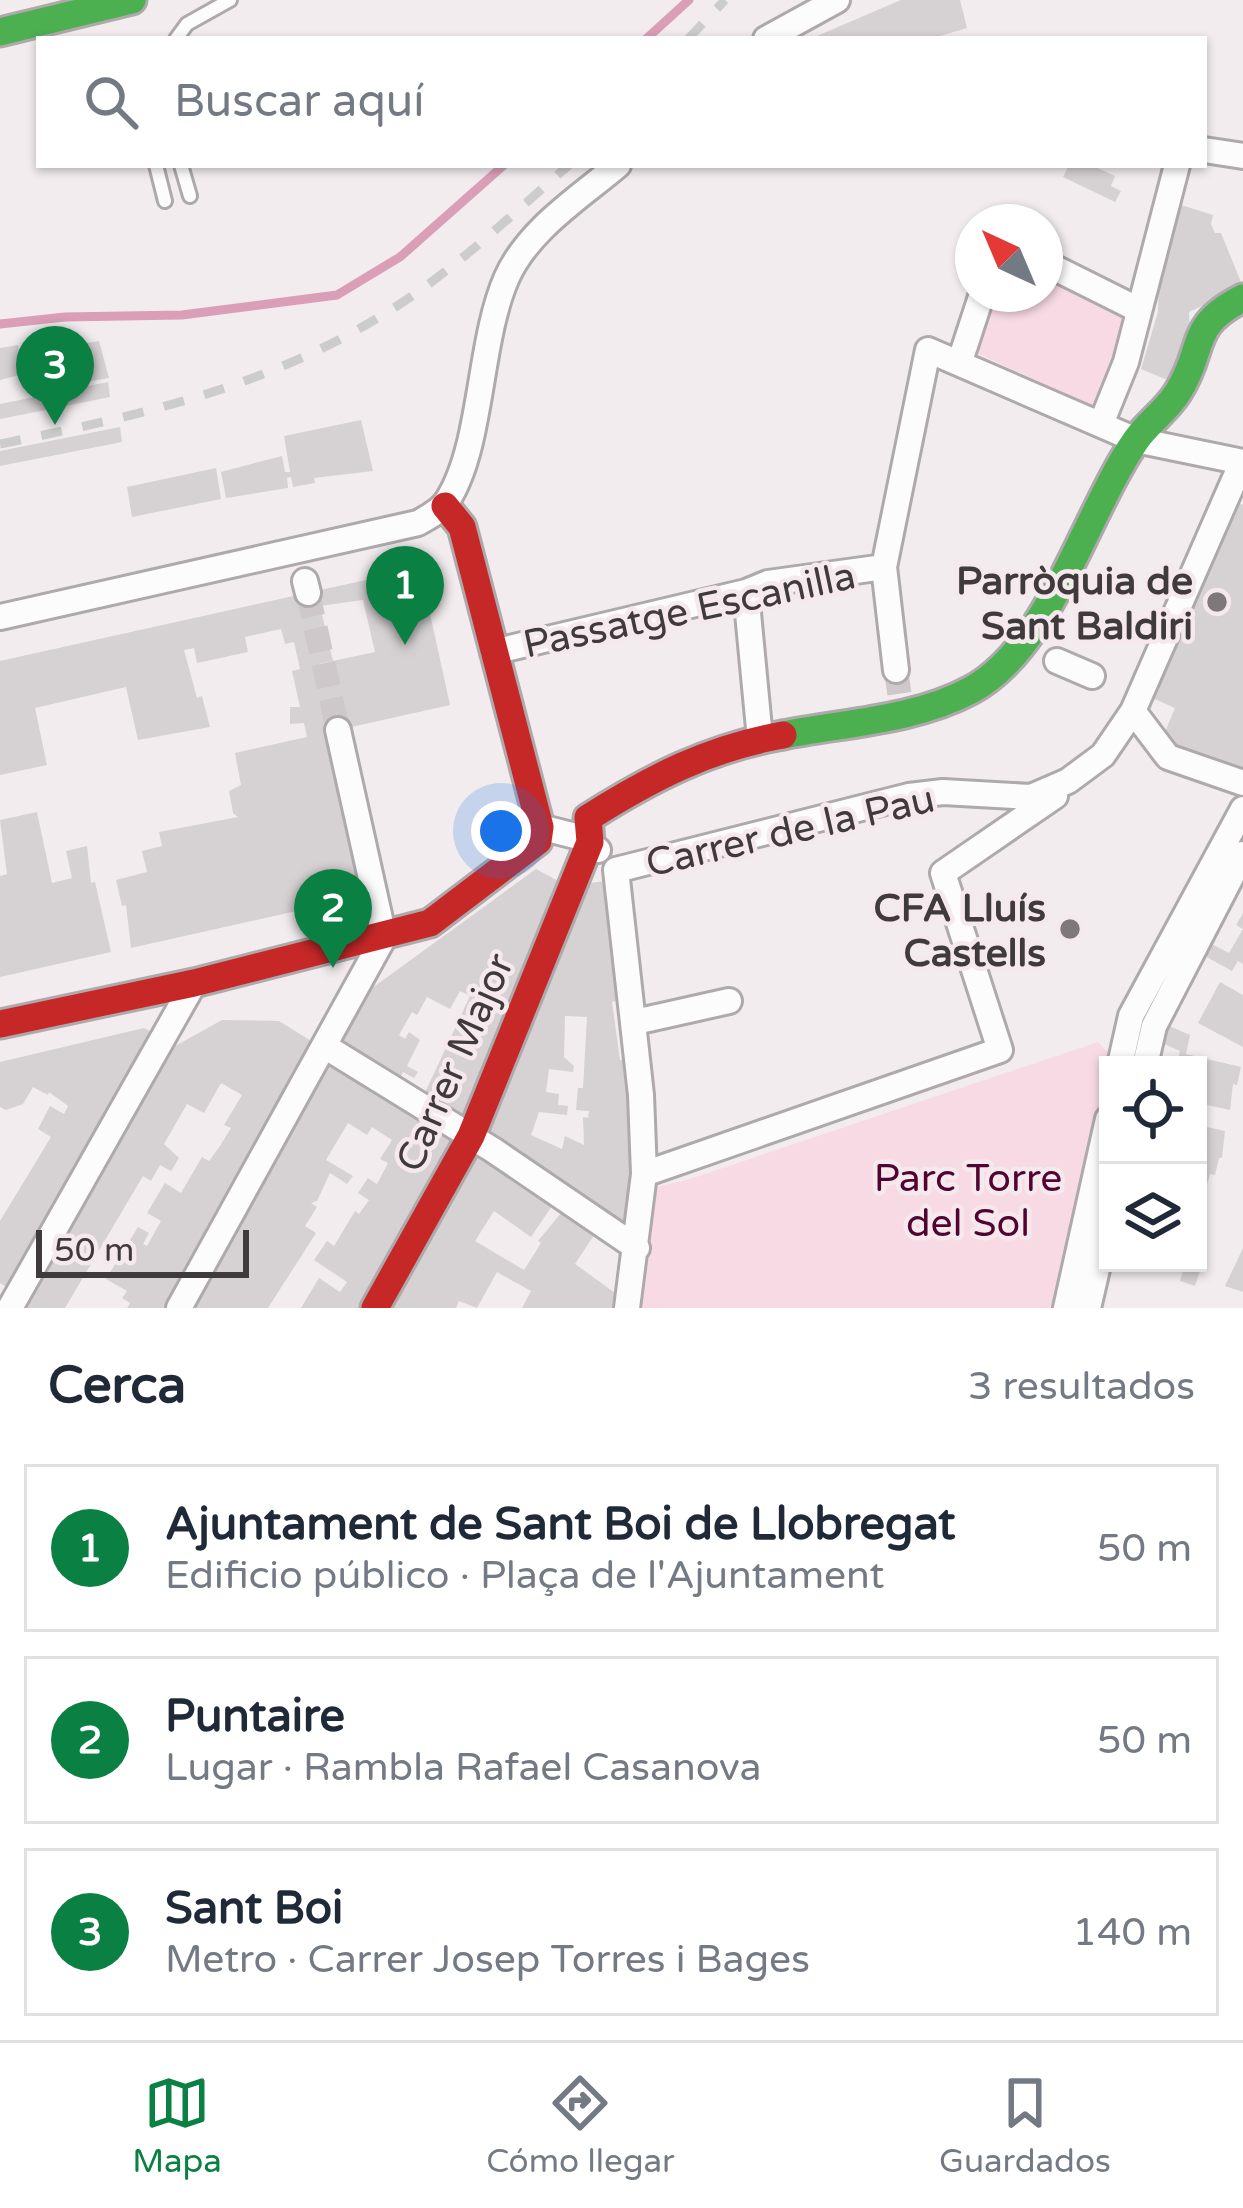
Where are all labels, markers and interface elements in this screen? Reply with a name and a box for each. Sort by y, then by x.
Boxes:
search box [36,36,1207,168]
icon: search [78,69,144,135]
text: Buscar aquí [174,75,424,129]
north arrow [955,204,1063,312]
pin: 3 [16,326,94,425]
pin: 1 [366,546,444,645]
street label: Passatge Escanilla [519,552,860,669]
place label: Parròquia de Sant Baldiri [956,558,1193,650]
marker: Parròquia de Sant Baldiri [1204,589,1230,615]
street label: Carrer de la Pau [641,775,939,888]
your location [471,801,531,861]
pin: 2 [294,869,372,968]
place label: CFA Lluís Castells [874,885,1046,977]
marker: CFA Lluís Castells [1057,916,1083,942]
street label: Carrer Major [386,946,524,1179]
map controls [1099,1056,1207,1272]
button: locate [1099,1056,1207,1164]
park label: Parc Torre del Sol [874,1155,1062,1247]
button: layers [1099,1164,1207,1272]
scale bar [36,1224,249,1277]
text: 50 m [54,1231,134,1270]
text: Cerca [48,1355,186,1417]
text: 3 resultados [968,1363,1195,1410]
text: Ajuntament de Sant Boi de Llobregat [165,1498,955,1552]
text: 1 [78,1525,102,1572]
text: 50 m [1097,1525,1192,1572]
text: Edificio público · Plaça de l'Ajuntament [165,1552,884,1599]
text: Puntaire [165,1690,345,1744]
text: 2 [78,1717,102,1764]
text: 50 m [1097,1717,1192,1764]
text: Lugar · Rambla Rafael Casanova [165,1744,761,1791]
text: Sant Boi [165,1882,343,1936]
text: 3 [78,1909,102,1956]
text: 140 m [1073,1909,1192,1956]
text: Metro · Carrer Josep Torres i Bages [165,1936,810,1983]
tab: Mapa [132,2070,222,2181]
tab: Cómo llegar [486,2070,675,2181]
tab: Guardados [939,2070,1111,2181]

